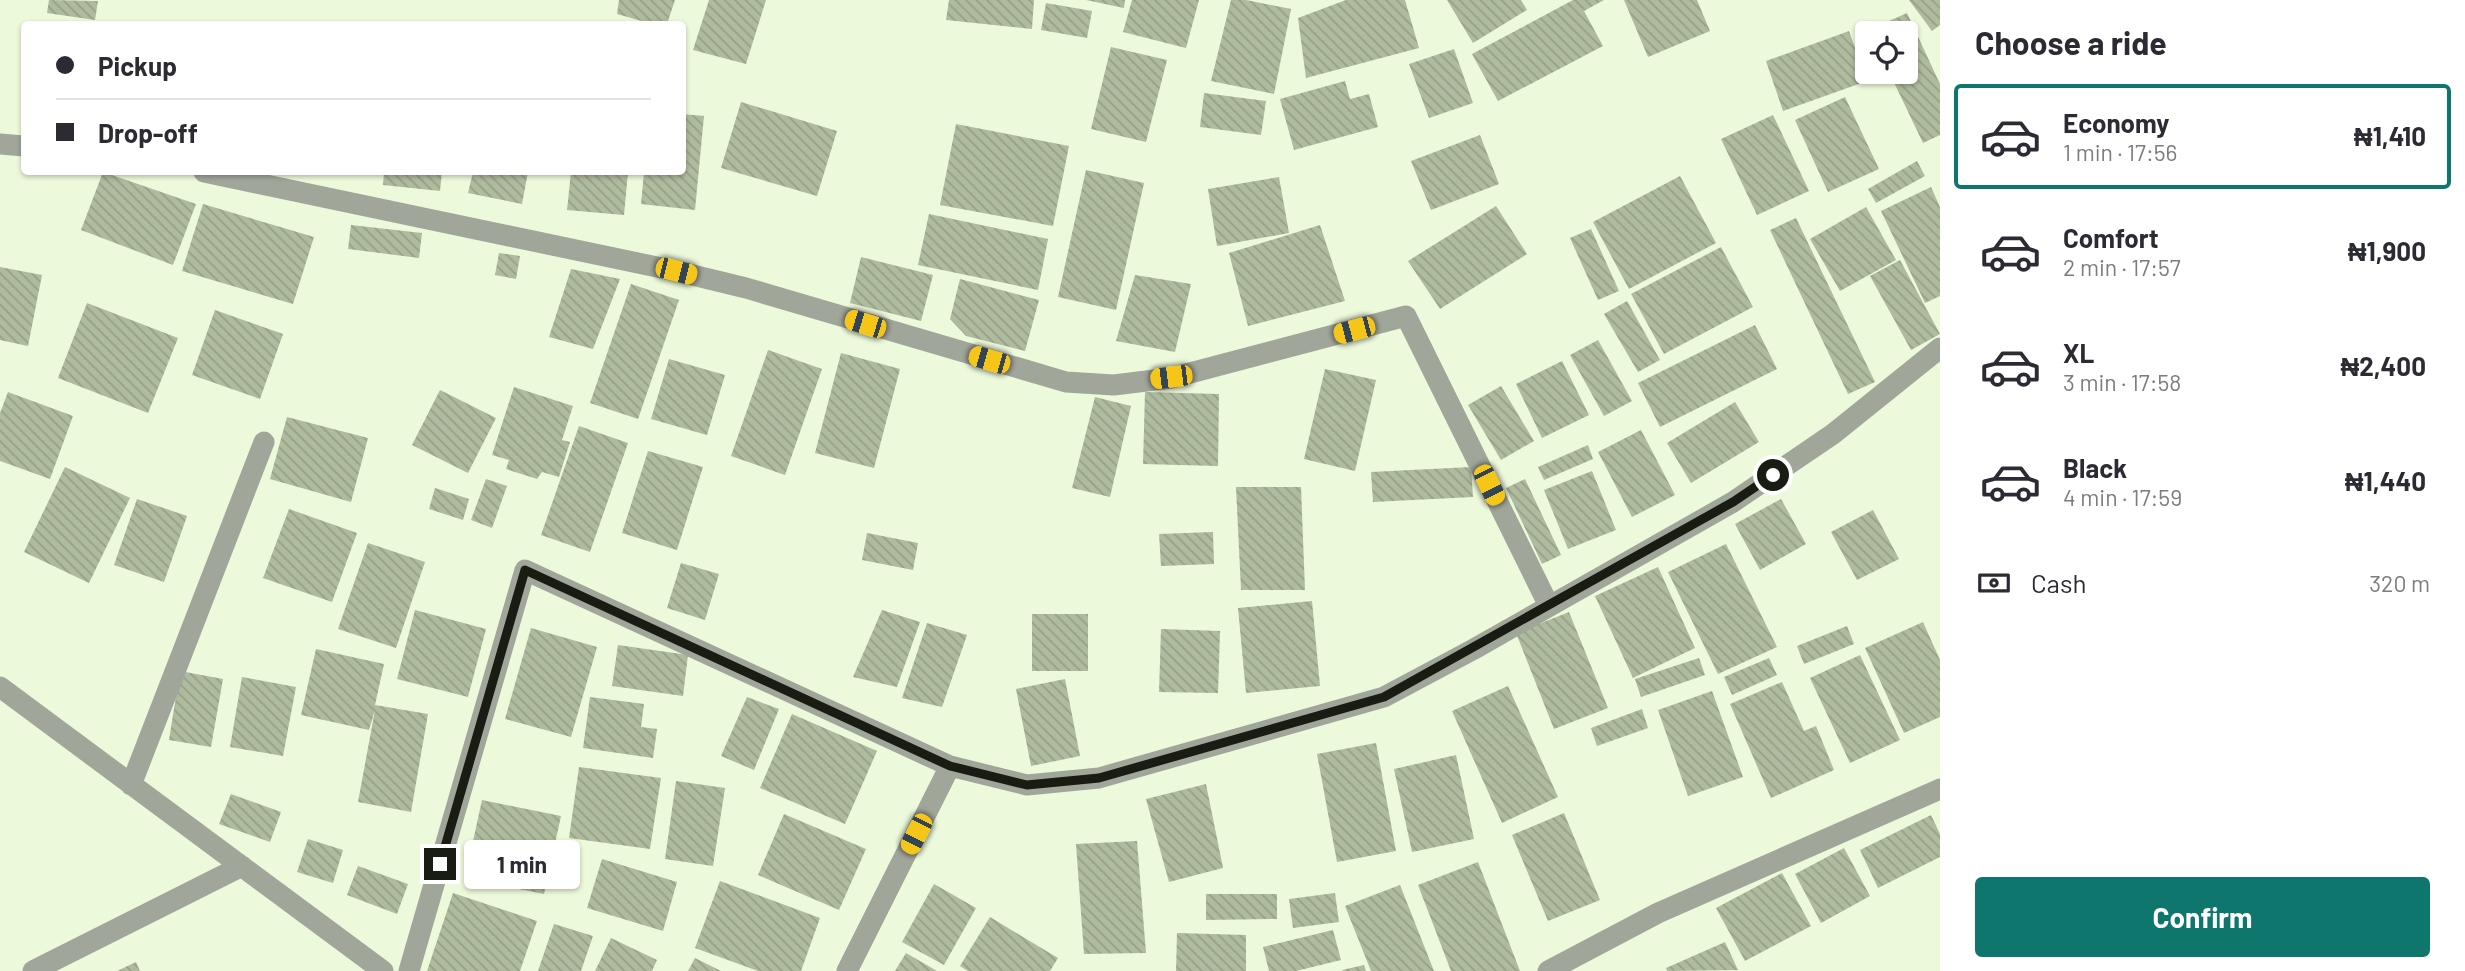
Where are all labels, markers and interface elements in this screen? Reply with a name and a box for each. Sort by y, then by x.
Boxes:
map controls [1855,21,1918,84]
button: locate [1855,21,1918,84]
text: Choose a ride [1975,23,2167,61]
text: Pickup [98,50,177,81]
icon: car [1979,105,2042,168]
text: Economy [2063,107,2169,138]
text: Drop-off [98,117,198,148]
text: ₦1,410 [2354,120,2426,151]
text: 1 min · 17:56 [2063,138,2177,166]
icon: car [1979,220,2042,283]
text: Comfort [2063,222,2159,253]
text: ₦1,900 [2348,235,2426,266]
text: 2 min · 17:57 [2063,253,2181,281]
car [654,256,699,286]
car [842,308,889,340]
car [1331,314,1378,346]
icon: car [1979,335,2042,398]
text: XL [2063,337,2094,368]
car [966,344,1013,376]
text: ₦2,400 [2340,350,2426,381]
car [1149,364,1194,390]
text: 3 min · 17:58 [2063,368,2181,396]
icon: car [1979,450,2042,513]
text: Black [2063,452,2127,483]
route start [1757,459,1789,491]
car [1471,462,1508,508]
text: ₦1,440 [2345,465,2426,496]
text: 4 min · 17:59 [2063,483,2182,511]
icon: cash [1975,564,2013,602]
text: Cash [2031,567,2086,598]
text: 320 m [2369,569,2430,597]
car [898,811,935,857]
callout: 1 min [464,840,580,888]
route end [424,848,456,880]
text: 1 min [497,850,547,878]
button: Confirm [1975,877,2430,957]

